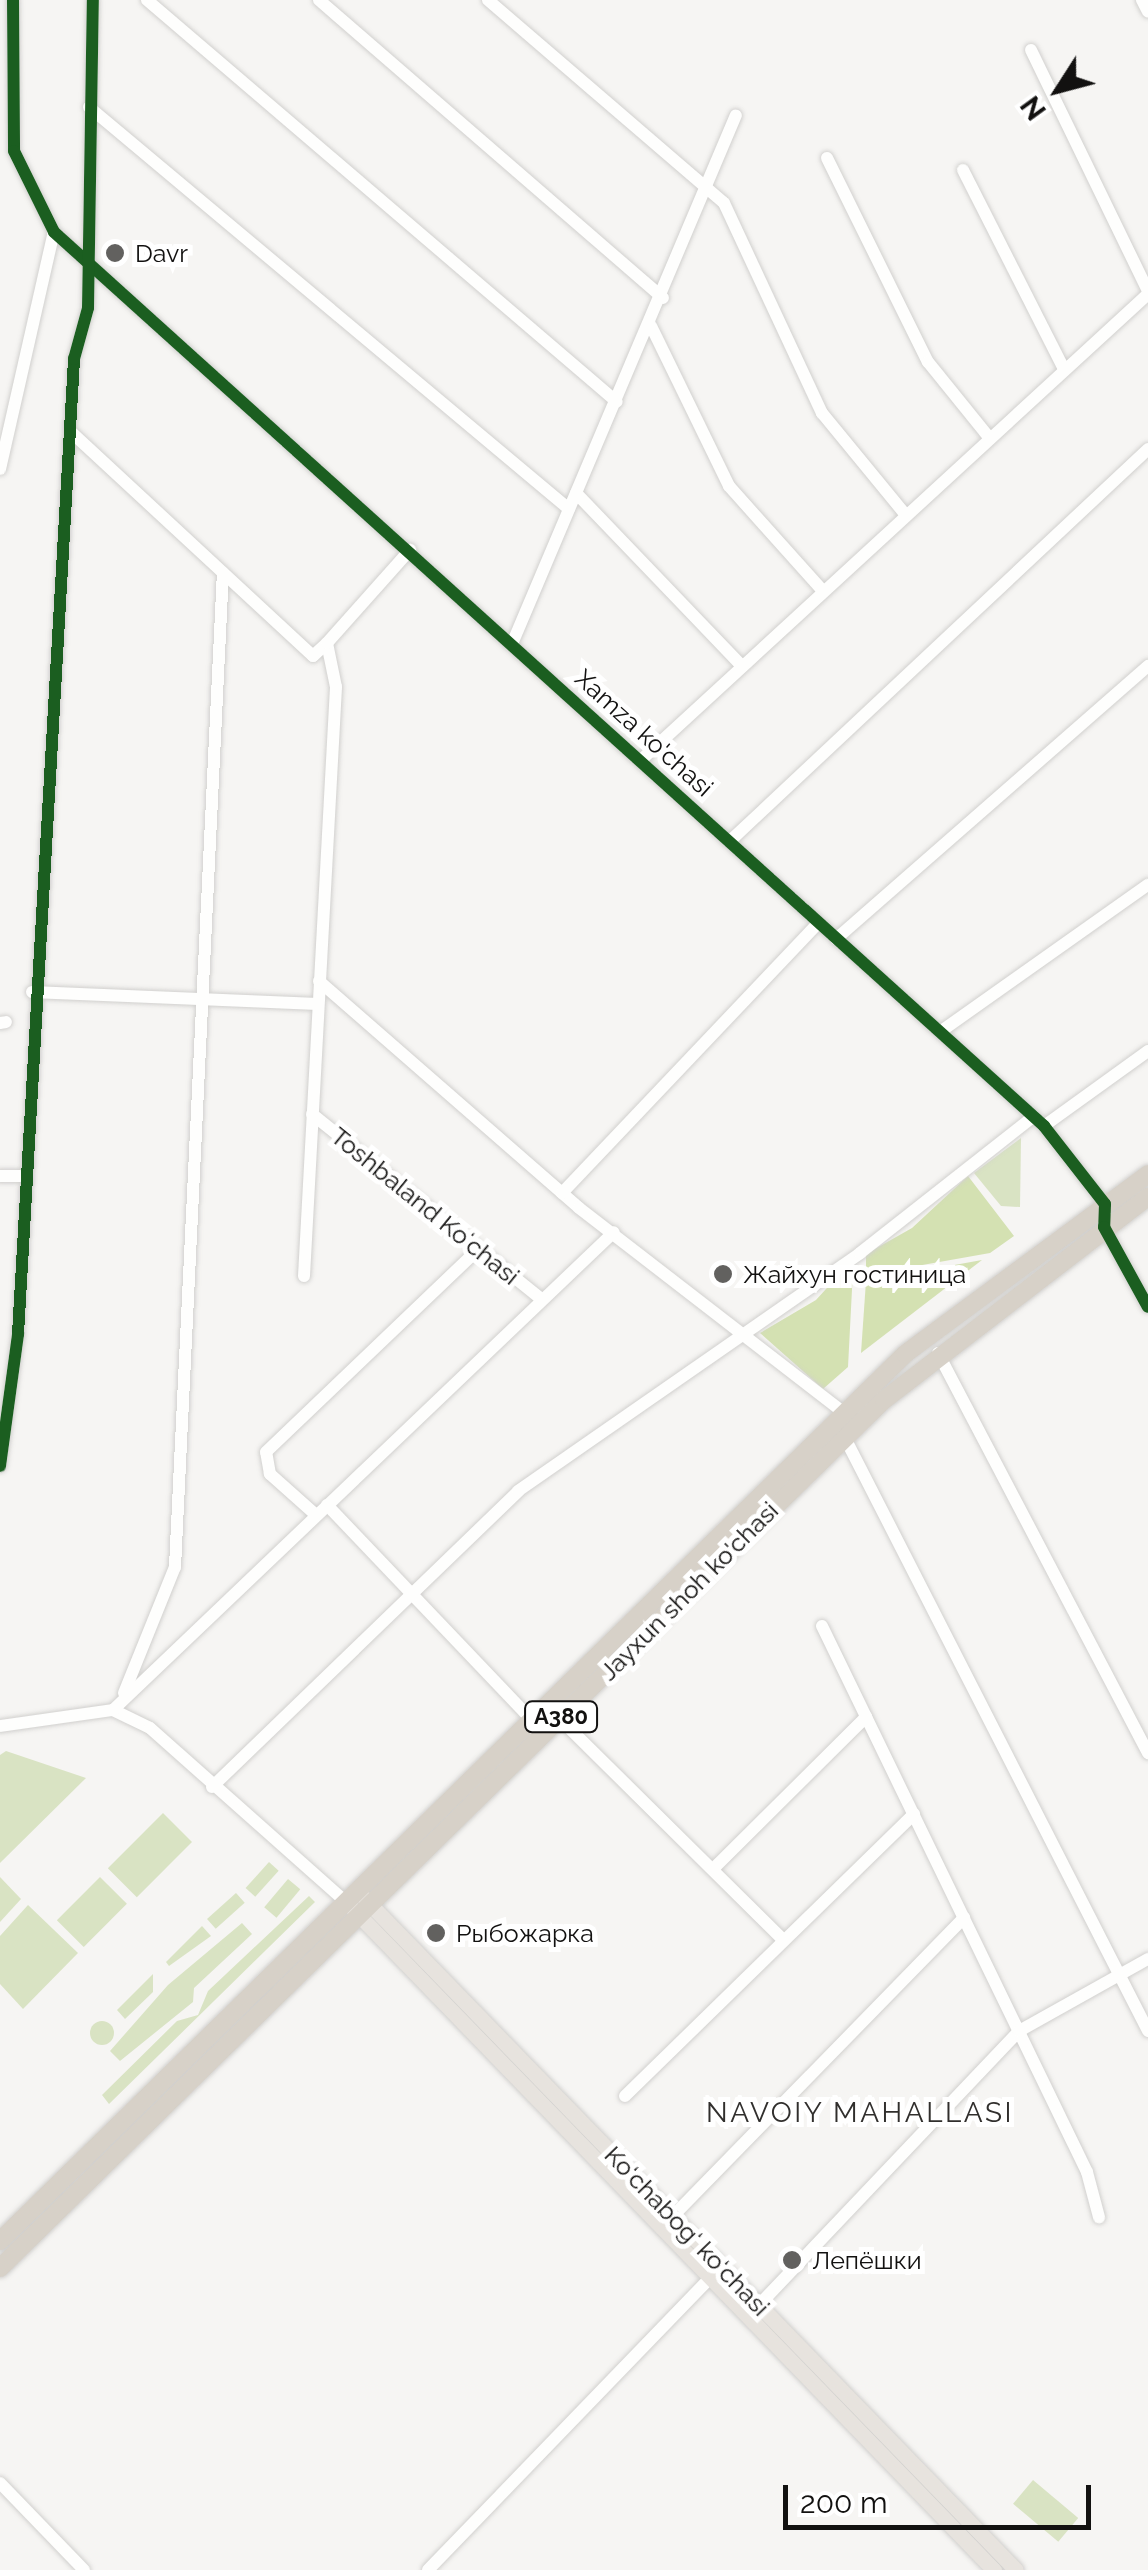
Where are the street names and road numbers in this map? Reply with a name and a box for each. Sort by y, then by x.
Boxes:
street label: Xamza ko'chasi [569,663,719,803]
street label: Toshbaland Koʻchasi [325,1121,525,1291]
street label: Jayxun shoh ko'chasi [594,1496,784,1686]
road number: A380 [524,1700,598,1734]
street label: Ko‘chabog‘ ko‘chasi [598,2140,776,2322]

